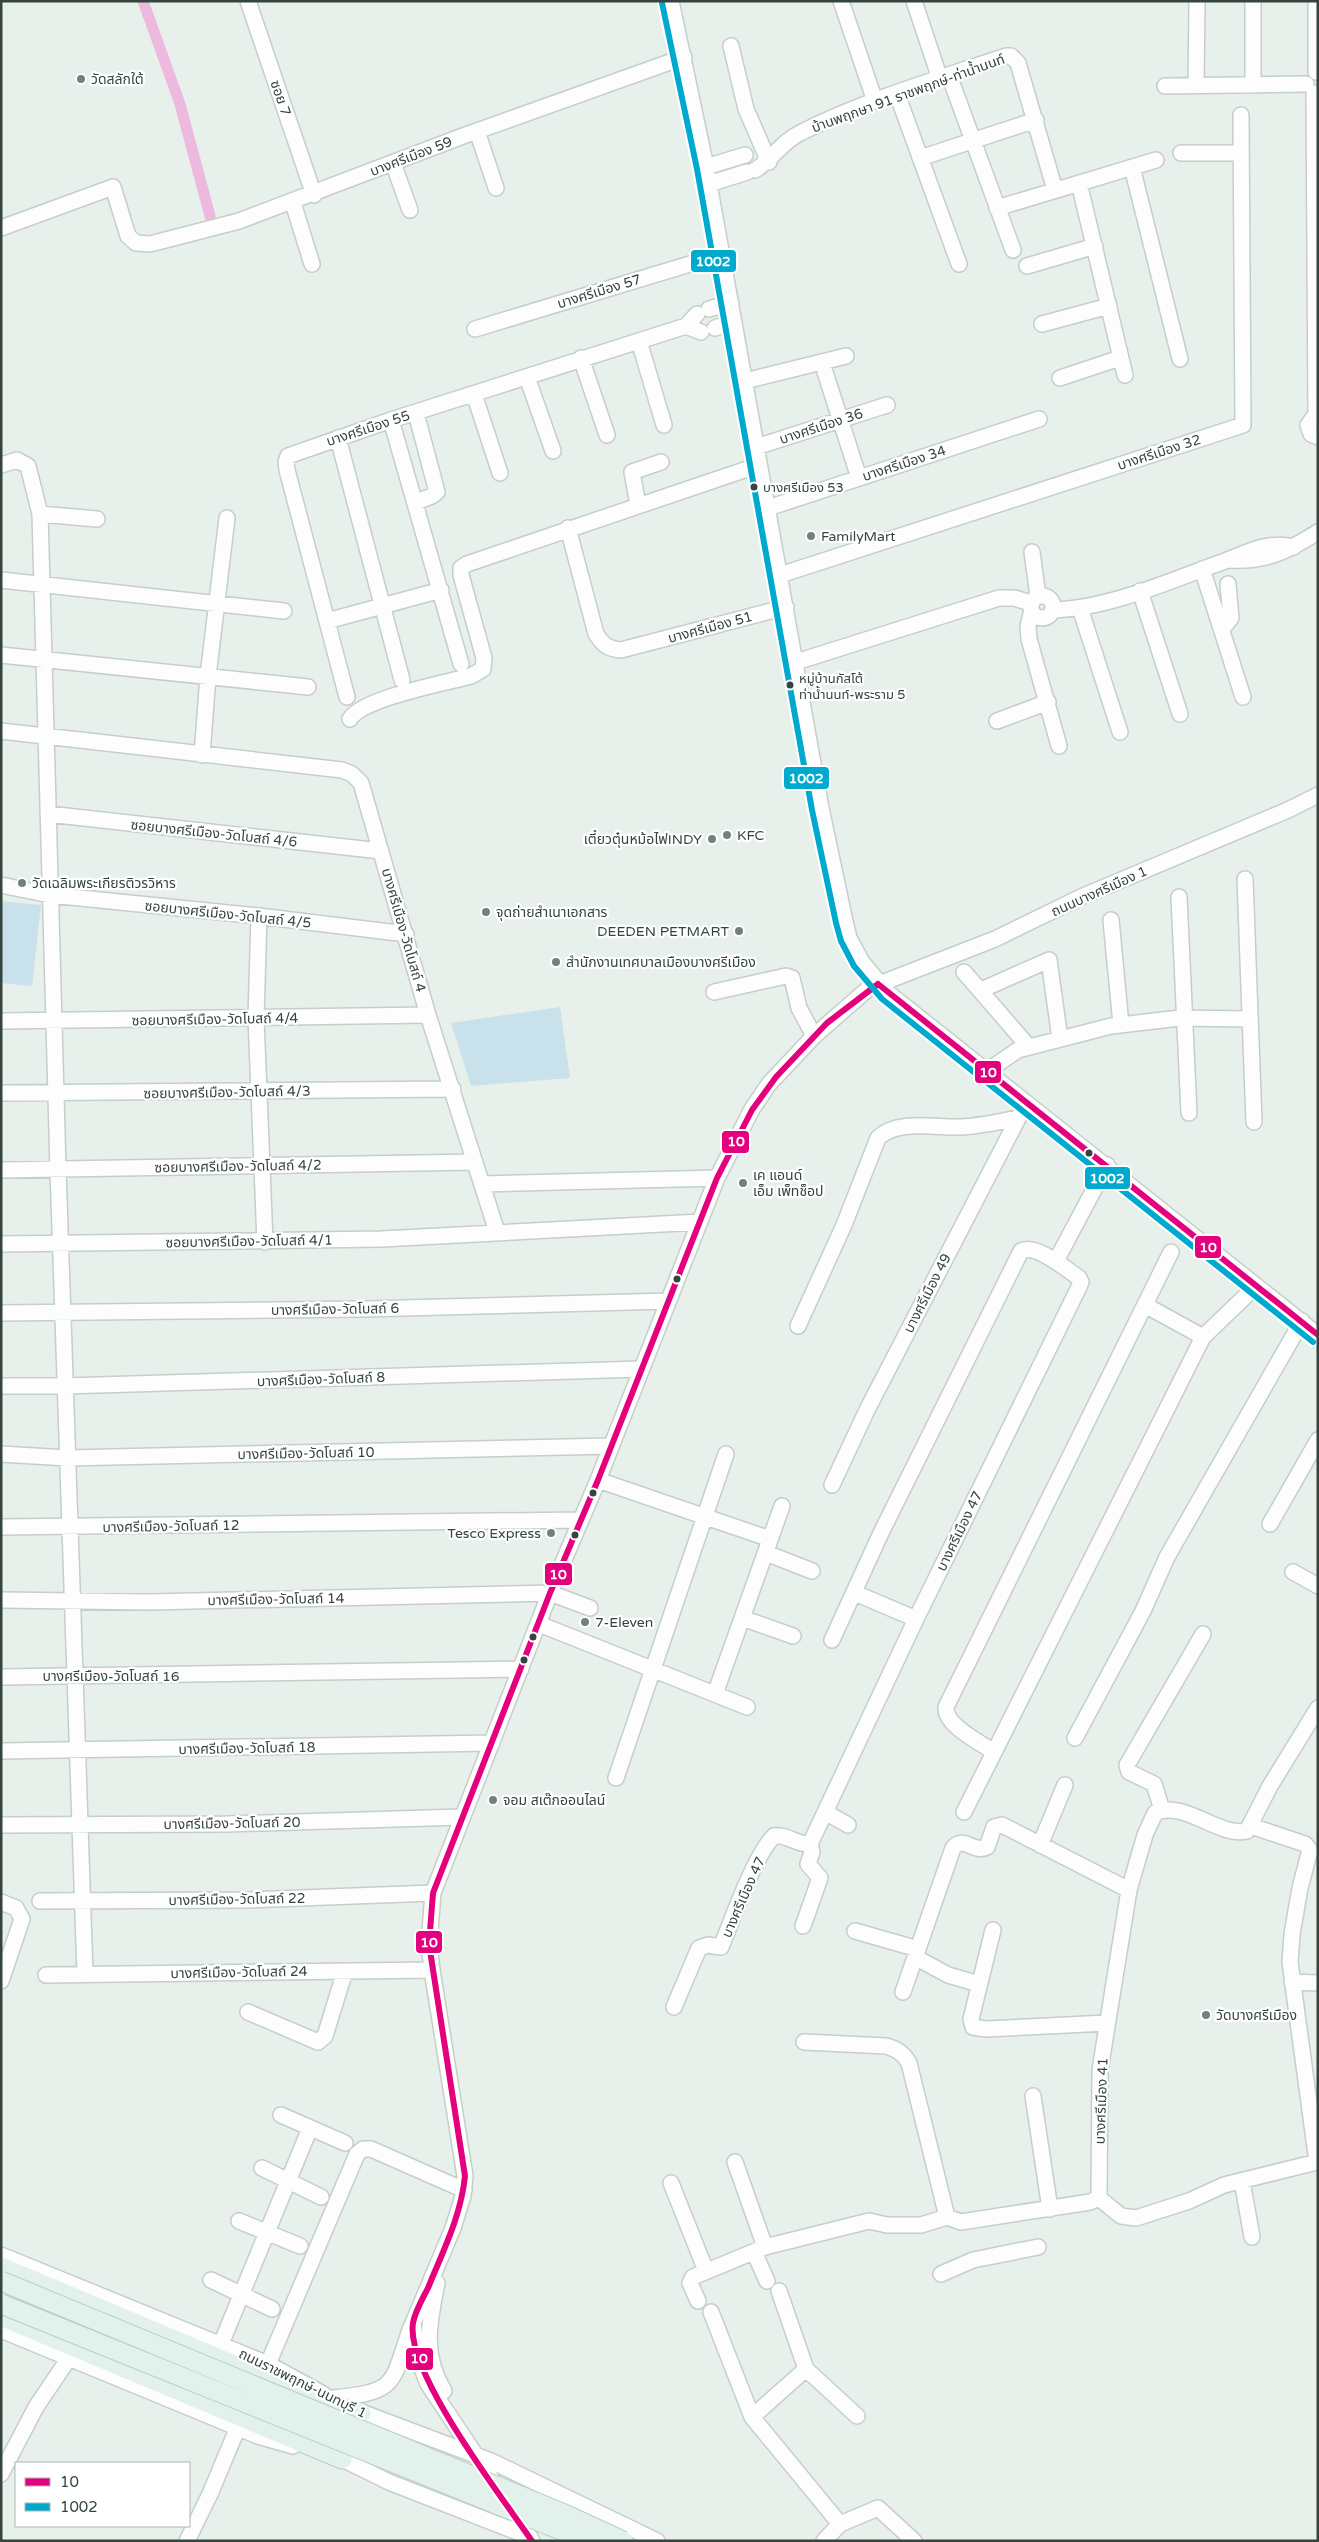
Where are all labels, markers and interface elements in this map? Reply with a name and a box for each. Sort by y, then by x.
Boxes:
street label: บ้านพฤกษา 91 ราชพฤกษ์-ท่าน้ำนนท์ [809,49,1007,136]
place label: วัดสลักใต้ [91,71,144,88]
marker: วัดสลักใต้ [75,73,87,85]
street label: ซอย 7 [267,78,295,118]
street label: บางศรีเมือง 59 [368,133,455,180]
line badge: 1002 [690,249,737,273]
text: 1002 [695,253,731,270]
street label: บางศรีเมือง 57 [555,271,643,312]
street label: บางศรีเมือง 36 [777,405,865,448]
street label: บางศรีเมือง 55 [324,407,412,450]
street label: บางศรีเมือง 32 [1115,431,1203,474]
street label: บางศรีเมือง 34 [860,442,948,485]
place label: บางศรีเมือง 53 [763,480,844,496]
marker: บางศรีเมือง 53 [749,482,759,492]
place label: FamilyMart [821,528,896,545]
marker: FamilyMart [805,530,817,542]
street label: บางศรีเมือง 51 [666,608,754,647]
place label: หมู่บ้านกัสโต้ ท่าน้ำนนท์-พระราม 5 [799,671,906,703]
marker: หมู่บ้านกัสโต้ ท่าน้ำนนท์-พระราม 5 [785,680,795,690]
line badge: 1002 [783,766,830,790]
text: 1002 [788,770,824,787]
street label: ซอยบางศรีเมือง-วัดโบสถ์ 4/6 [130,816,298,851]
place label: KFC [737,827,765,844]
place label: เตี๋ยวตุ๋นหม้อไฟINDY [584,829,702,848]
marker: KFC [721,829,733,841]
marker: เตี๋ยวตุ๋นหม้อไฟINDY [706,833,718,845]
street label: ถนนบางศรีเมือง 1 [1048,863,1150,920]
street label: บางศรีเมือง-วัดโบสถ์ 4 [378,866,429,994]
place label: วัดเฉลิมพระเกียรติวรวิหาร [32,875,176,892]
marker: วัดเฉลิมพระเกียรติวรวิหาร [16,877,28,889]
street label: ซอยบางศรีเมือง-วัดโบสถ์ 4/5 [144,897,312,932]
place label: จุดถ่ายสำเนาเอกสาร [496,904,608,921]
marker: จุดถ่ายสำเนาเอกสาร [480,906,492,918]
place label: DEEDEN PETMART [597,923,729,940]
marker: DEEDEN PETMART [733,925,745,937]
place label: สำนักงานเทศบาลเมืองบางศรีเมือง [566,954,756,971]
marker: สำนักงานเทศบาลเมืองบางศรีเมือง [550,956,562,968]
street label: ซอยบางศรีเมือง-วัดโบสถ์ 4/4 [132,1010,299,1029]
line badge: 10 [974,1060,1002,1084]
text: 10 [979,1064,997,1081]
street label: ซอยบางศรีเมือง-วัดโบสถ์ 4/3 [143,1083,311,1102]
line badge: 10 [721,1130,750,1154]
text: 10 [727,1133,745,1150]
unlabelled marker [1084,1148,1094,1158]
street label: ซอยบางศรีเมือง-วัดโบสถ์ 4/2 [154,1157,322,1176]
line badge: 1002 [1084,1166,1131,1190]
place label: เค แอนด์ เอ็ม เพ็ทช็อป [753,1167,824,1200]
text: 1002 [1089,1170,1125,1187]
marker: เค แอนด์ เอ็ม เพ็ทช็อป [737,1177,749,1189]
street label: ซอยบางศรีเมือง-วัดโบสถ์ 4/1 [165,1232,333,1251]
line badge: 10 [1194,1235,1222,1259]
text: 10 [1199,1239,1217,1256]
street label: บางศรีเมือง 49 [900,1251,955,1336]
unlabelled marker [672,1274,682,1284]
street label: บางศรีเมือง-วัดโบสถ์ 6 [271,1300,399,1319]
street label: บางศรีเมือง-วัดโบสถ์ 8 [257,1369,386,1390]
street label: บางศรีเมือง-วัดโบสถ์ 10 [237,1444,375,1463]
unlabelled marker [588,1488,598,1498]
street label: บางศรีเมือง 47 [933,1488,986,1574]
street label: บางศรีเมือง-วัดโบสถ์ 12 [102,1517,240,1536]
place label: Tesco Express [447,1525,541,1542]
marker: Tesco Express [545,1527,557,1539]
unlabelled marker [570,1530,580,1540]
line badge: 10 [544,1562,573,1586]
text: 10 [549,1566,567,1583]
street label: บางศรีเมือง-วัดโบสถ์ 14 [207,1590,345,1609]
place label: 7-Eleven [595,1614,653,1631]
marker: 7-Eleven [579,1616,591,1628]
unlabelled marker [528,1632,538,1642]
unlabelled marker [519,1655,529,1665]
street label: บางศรีเมือง-วัดโบสถ์ 16 [42,1668,180,1685]
street label: บางศรีเมือง-วัดโบสถ์ 18 [178,1739,316,1758]
place label: จอม สเต๊กออนไลน์ [503,1792,605,1809]
marker: จอม สเต๊กออนไลน์ [487,1794,499,1806]
street label: บางศรีเมือง-วัดโบสถ์ 20 [163,1814,301,1833]
street label: บางศรีเมือง 47 [718,1854,769,1940]
street label: บางศรีเมือง-วัดโบสถ์ 22 [168,1890,306,1909]
line badge: 10 [415,1930,443,1954]
text: 10 [420,1934,438,1951]
street label: บางศรีเมือง-วัดโบสถ์ 24 [170,1963,308,1982]
place label: วัดบางศรีเมือง [1216,2007,1297,2024]
marker: วัดบางศรีเมือง [1200,2009,1212,2021]
street label: บางศรีเมือง 41 [1091,2057,1112,2145]
street label: ถนนราชพฤกษ์-นนทบุรี 1 [236,2345,370,2422]
line badge: 10 [405,2347,434,2371]
text: 10 [410,2350,428,2367]
legend [15,2462,190,2527]
text: 10 [60,2473,79,2491]
text: 1002 [60,2498,98,2516]

